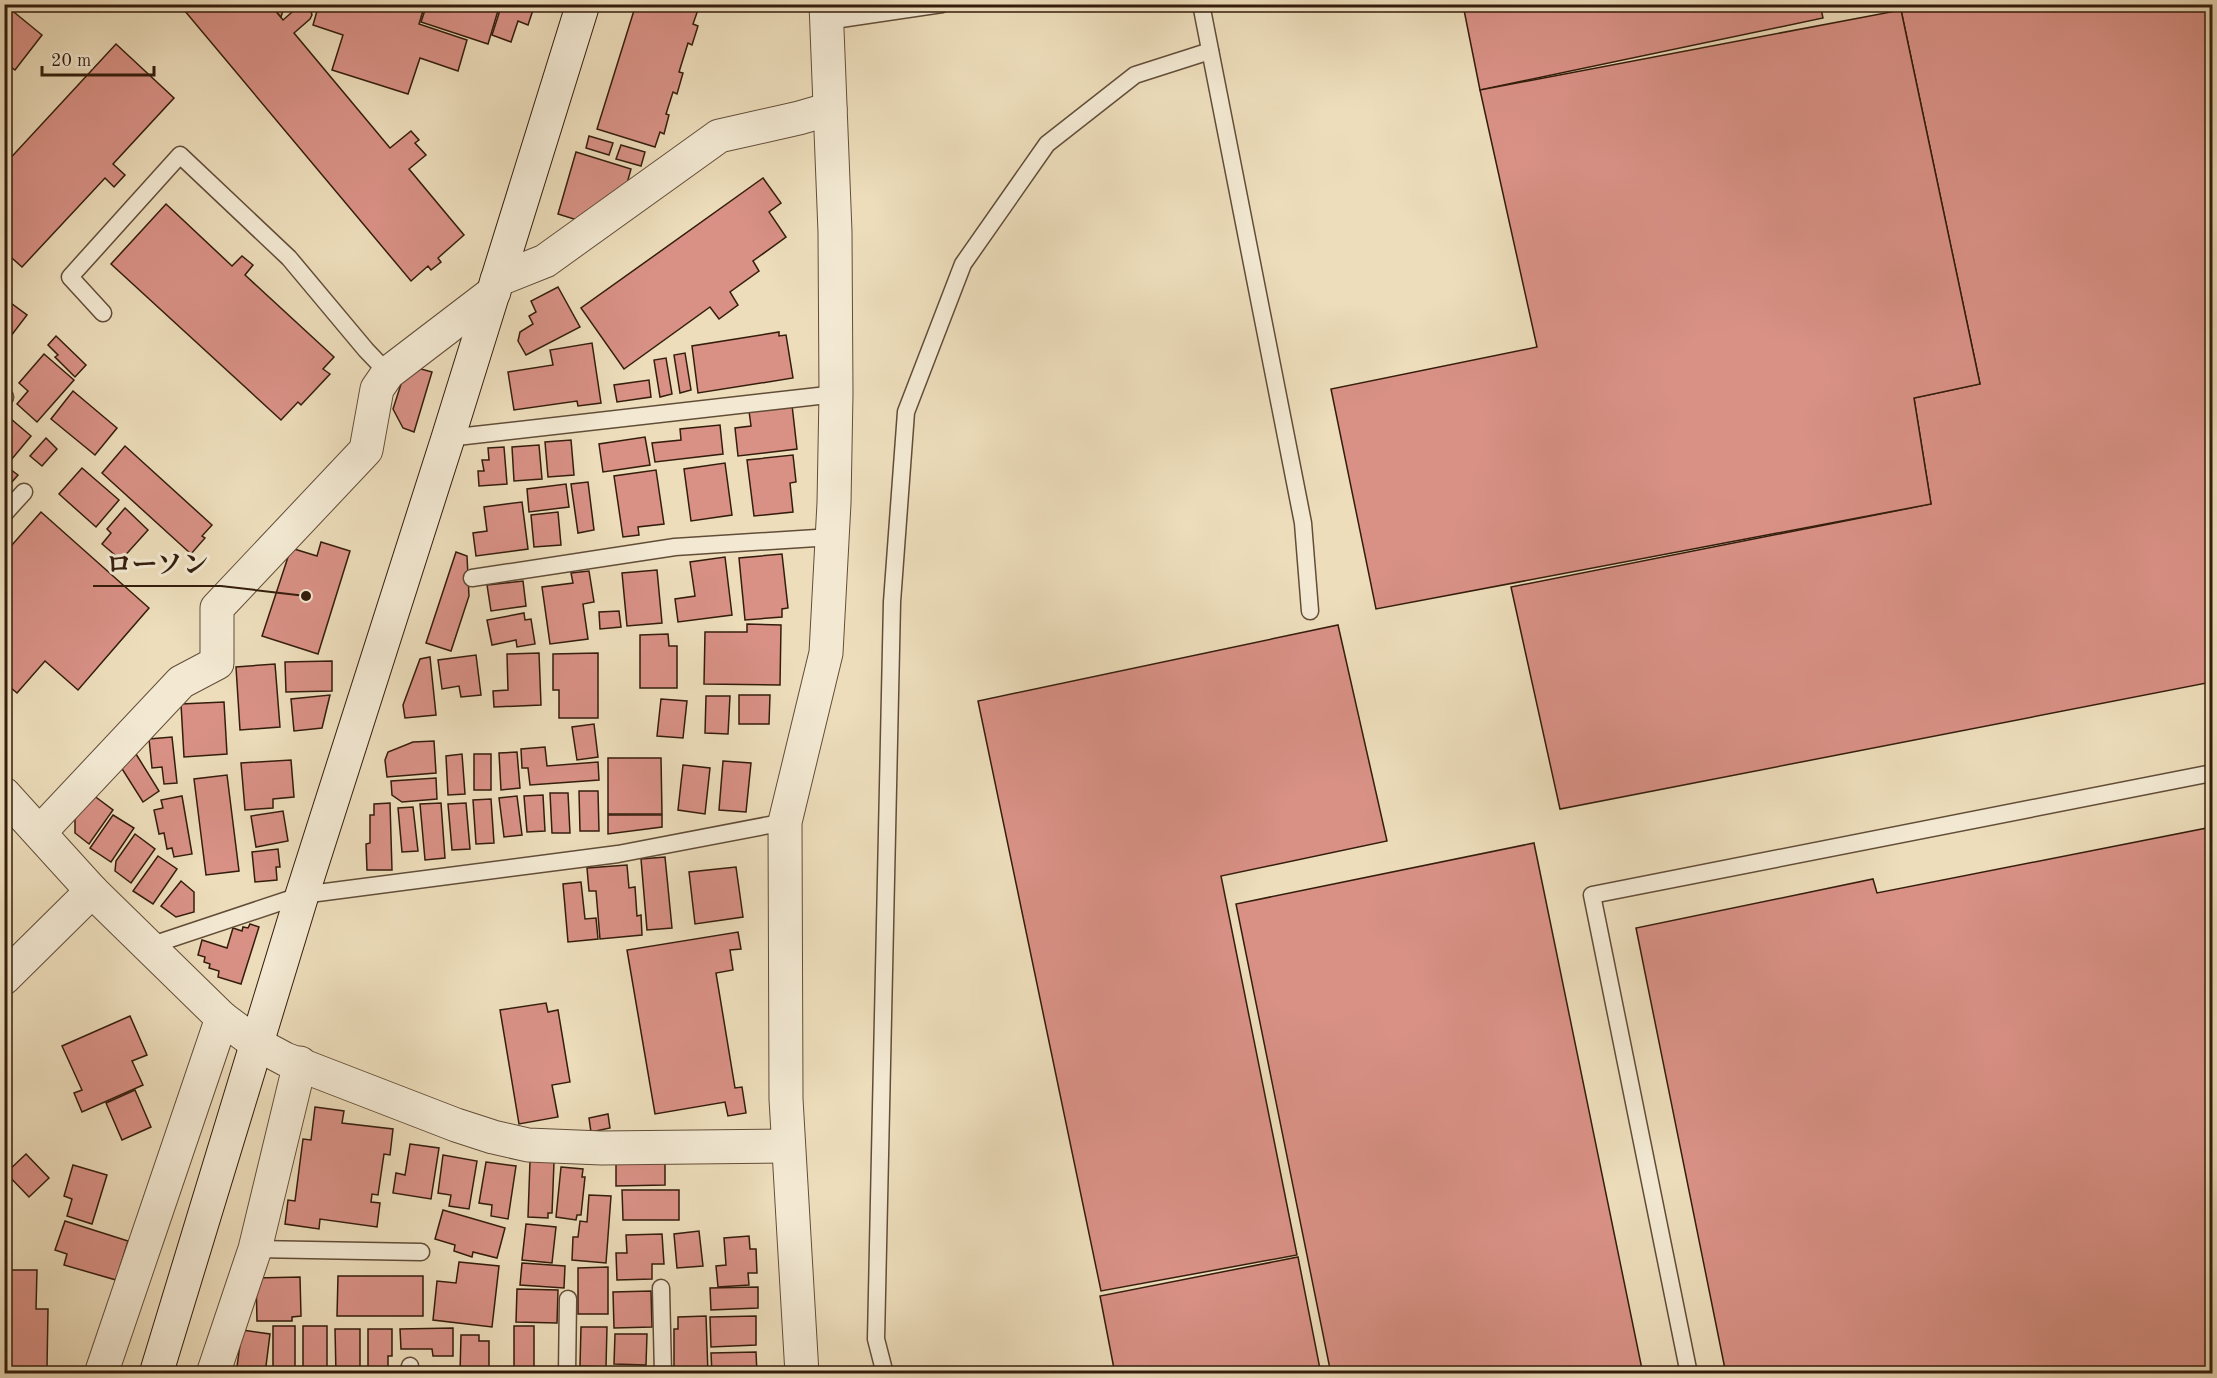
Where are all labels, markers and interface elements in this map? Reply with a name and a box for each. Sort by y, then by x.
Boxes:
scale bar [42,39,154,77]
text: 20 m [51,52,91,70]
callout: ローソン [93,542,221,586]
text: ローソン [106,553,208,579]

